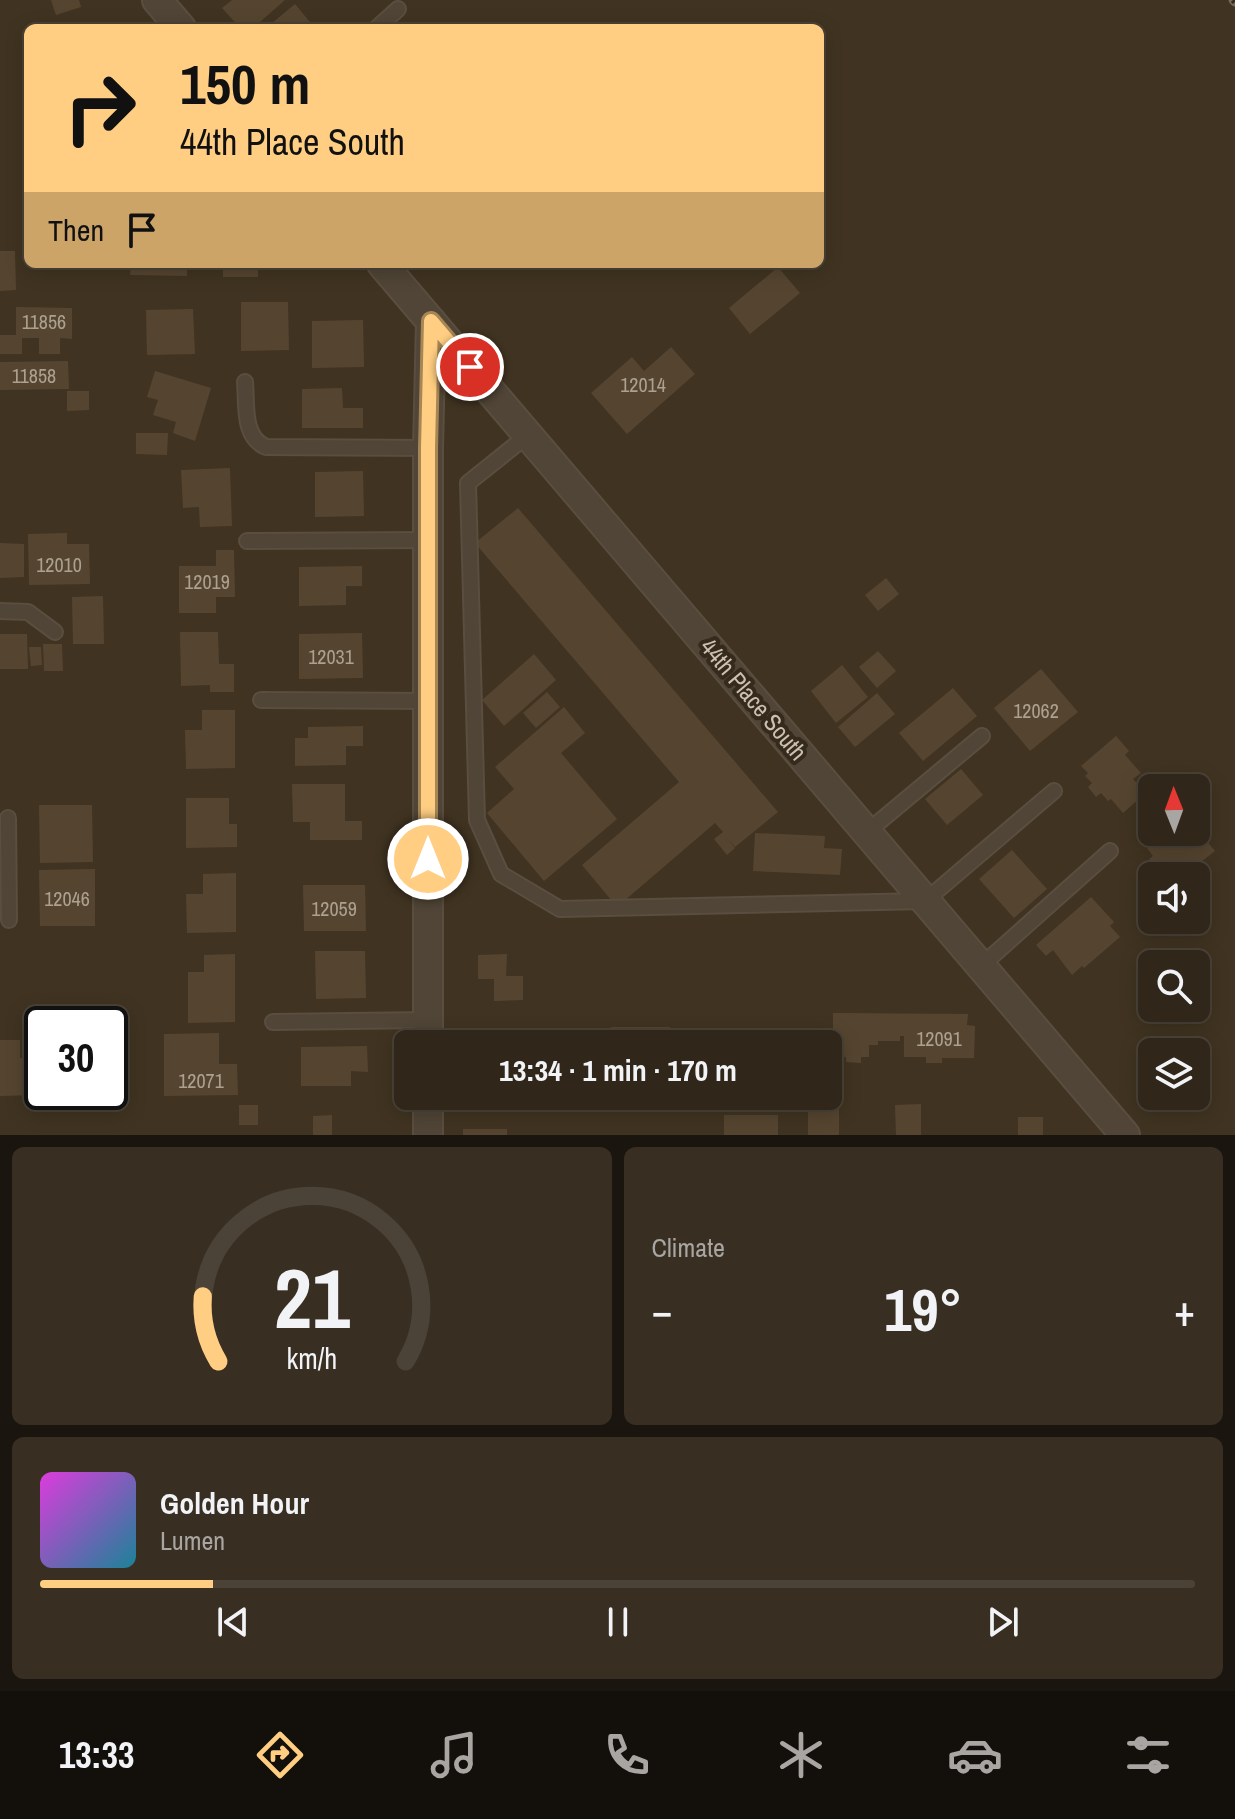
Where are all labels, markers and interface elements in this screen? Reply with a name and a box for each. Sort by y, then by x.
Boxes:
text: 150 m [180,46,310,121]
icon: right [48,56,152,160]
text: 44th Place South [180,118,405,166]
icon: arrive [120,208,164,252]
text: Then [48,210,104,250]
house number: 11856 [22,308,66,335]
pin [436,333,504,401]
icon: arrive [448,345,492,389]
house number: 11858 [12,362,56,389]
house number: 12014 [620,371,666,398]
house number: 12010 [36,551,82,578]
house number: 12019 [184,568,230,595]
street label: 44th Place South [694,631,814,767]
house number: 12031 [308,643,354,670]
house number: 12062 [1013,697,1059,724]
north arrow [1138,774,1210,846]
map controls [1138,774,1210,1110]
position arrow [386,817,470,901]
button: sound [1138,862,1210,934]
house number: 12046 [44,885,90,912]
house number: 12059 [311,895,357,922]
button: search [1138,950,1210,1022]
speed limit sign: 30 [24,1006,128,1110]
house number: 12091 [916,1025,962,1052]
button: layers [1138,1038,1210,1110]
text: 13:34 · 1 min · 170 m [499,1050,737,1090]
house number: 12071 [178,1067,224,1094]
text: Climate [652,1230,725,1265]
text: 21 [274,1242,350,1354]
text: 19° [884,1269,963,1350]
text: − [652,1280,673,1340]
text: + [1174,1280,1195,1340]
text: km/h [286,1339,337,1378]
text: Golden Hour [160,1483,309,1523]
text: Lumen [160,1523,225,1558]
icon: previous [211,1600,255,1644]
icon: pause [596,1600,640,1644]
icon: next [981,1600,1025,1644]
icon: directions [252,1727,308,1783]
icon: music [426,1727,482,1783]
icon: phone [599,1727,655,1783]
icon: climate [773,1727,829,1783]
icon: car [947,1727,1003,1783]
icon: filters [1120,1727,1176,1783]
text: 13:33 [59,1731,134,1779]

